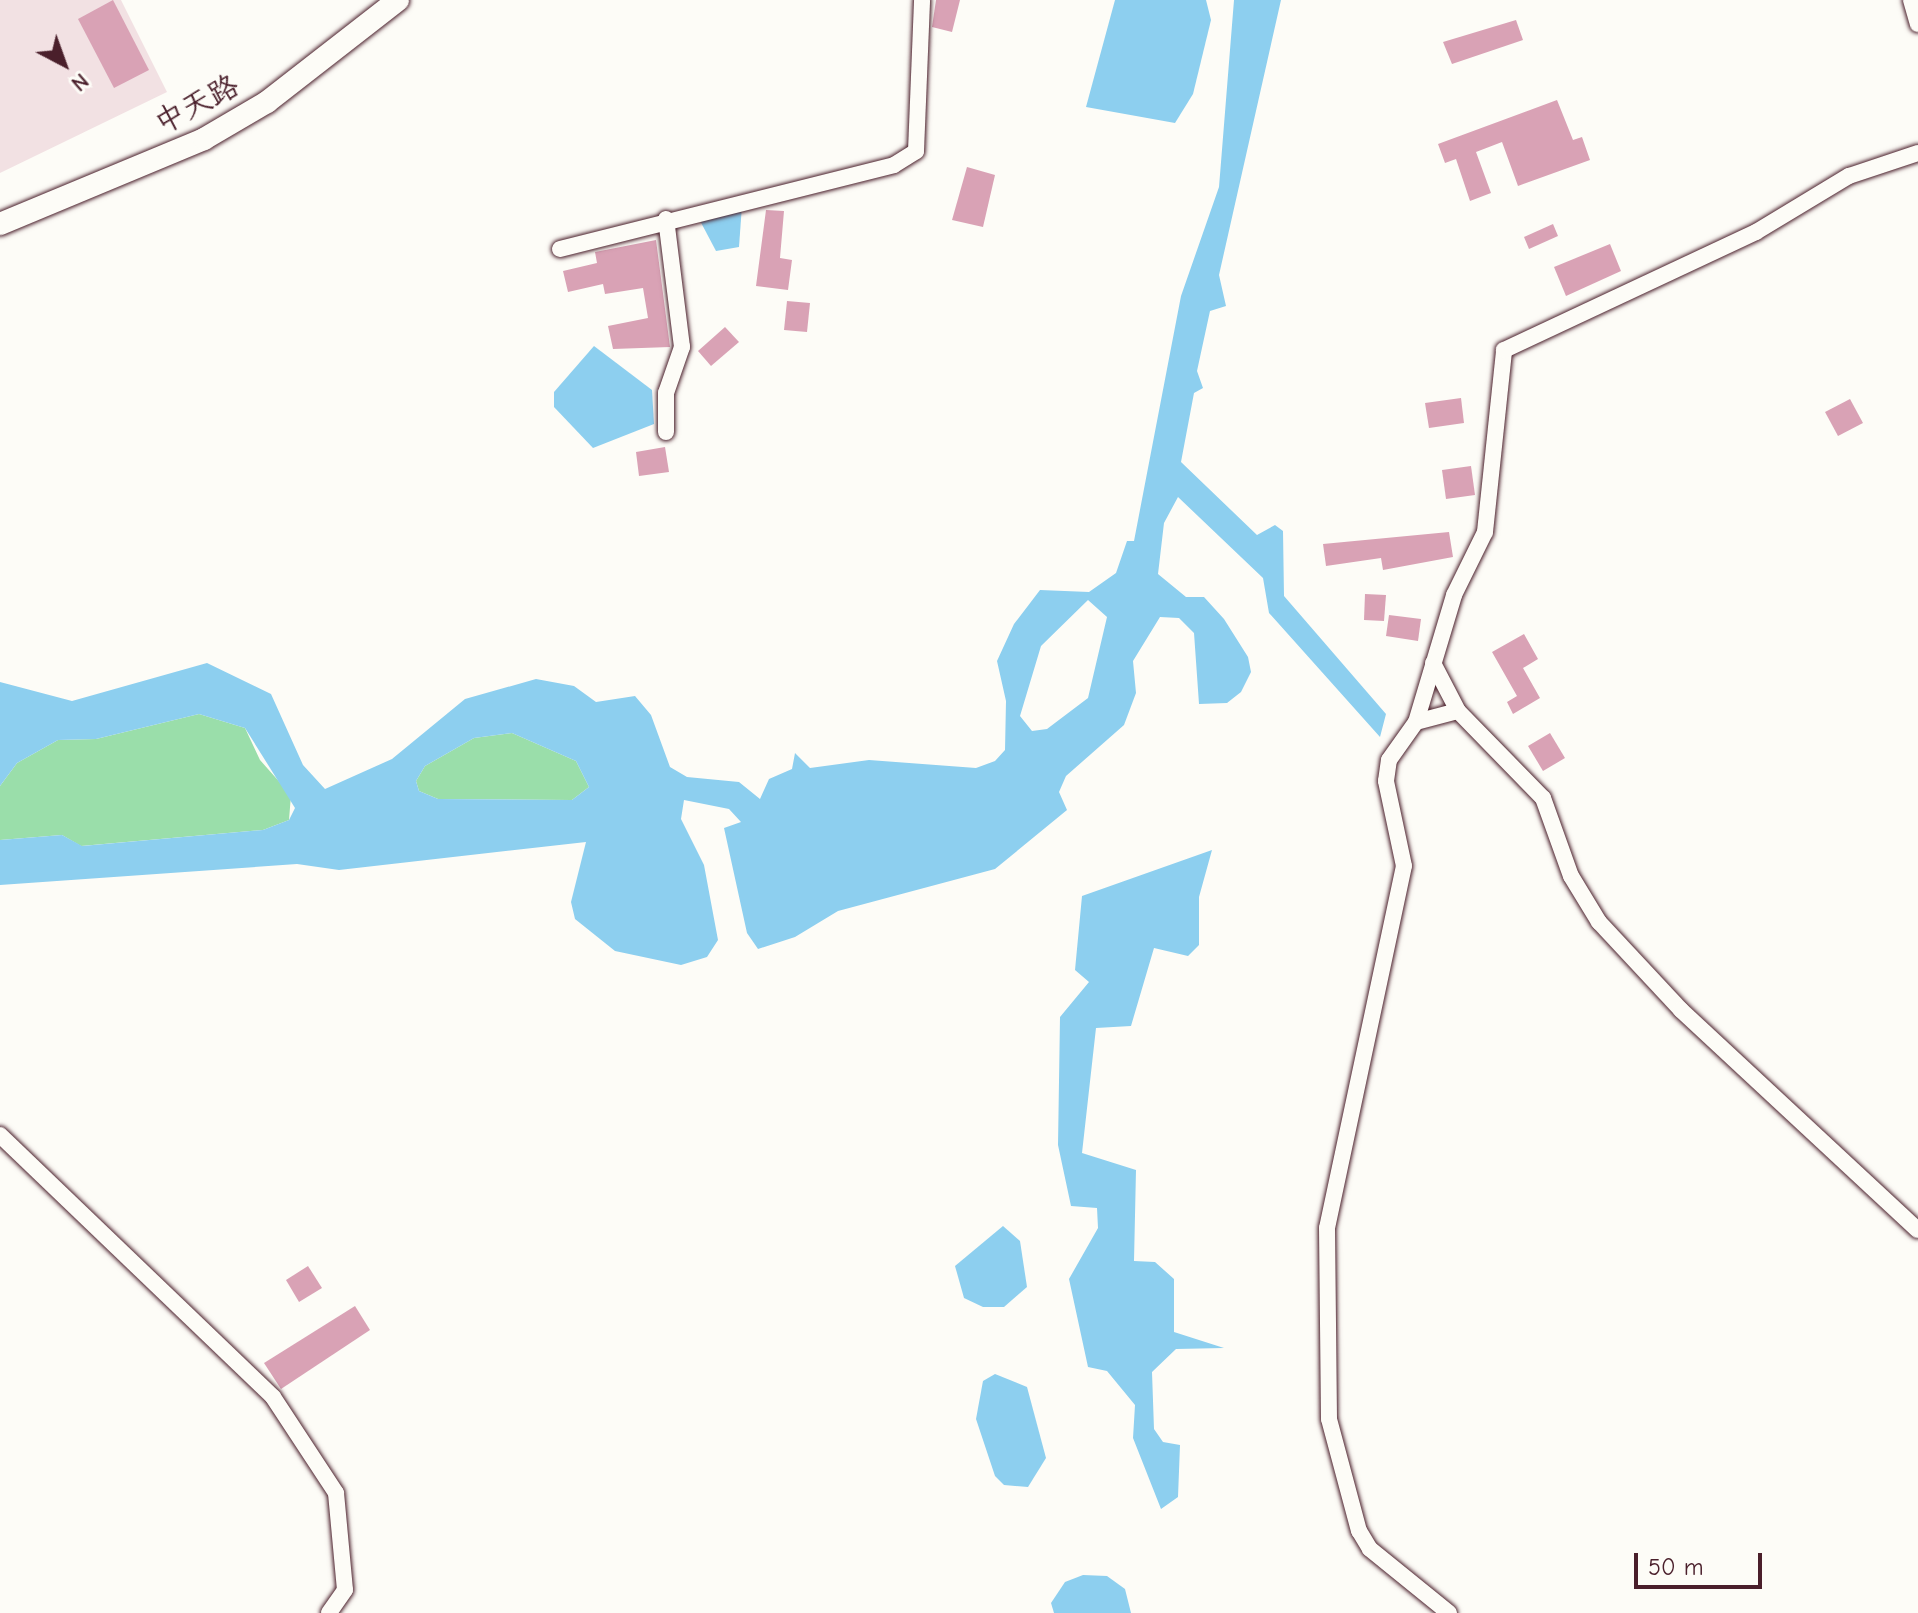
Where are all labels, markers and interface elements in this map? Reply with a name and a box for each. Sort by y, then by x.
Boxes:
north arrow [24,24,104,104]
text: N [66,68,94,97]
street label: 中天路 [149,68,245,142]
scale bar [1638,1537,1766,1587]
text: 50 m [1648,1553,1704,1581]

